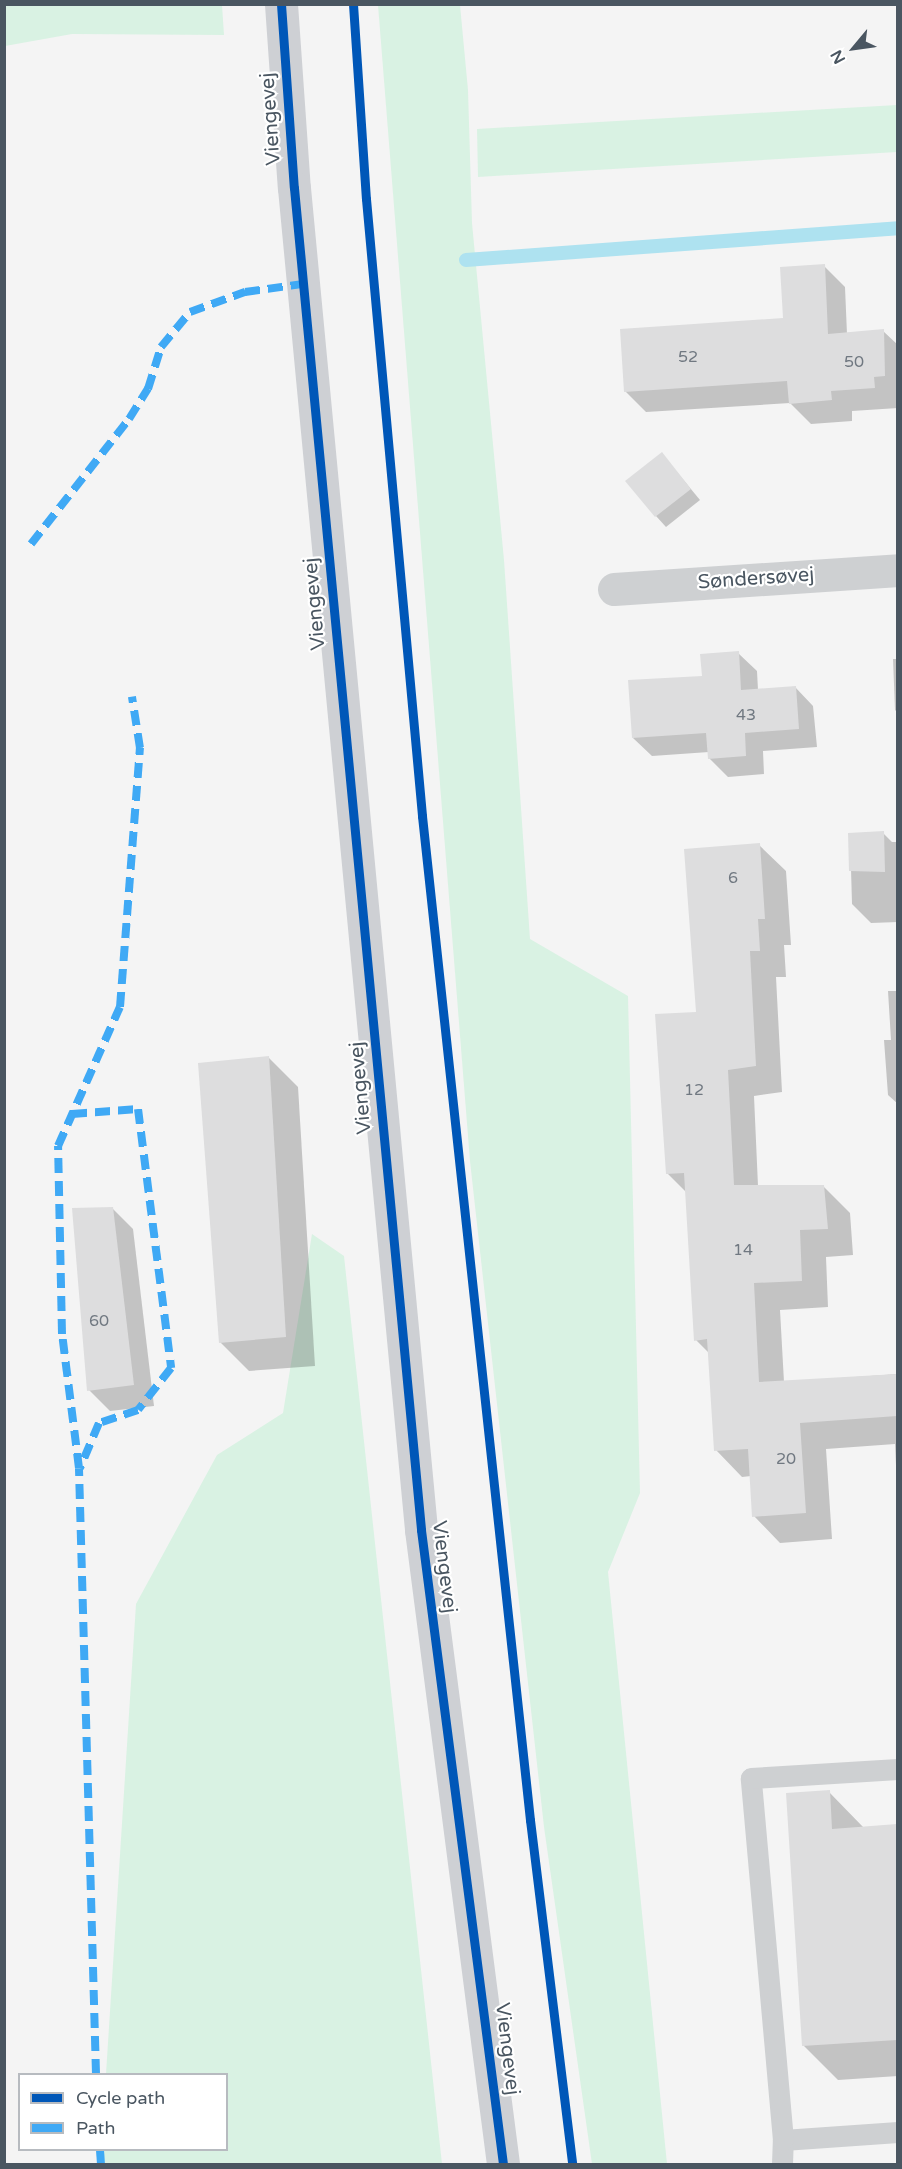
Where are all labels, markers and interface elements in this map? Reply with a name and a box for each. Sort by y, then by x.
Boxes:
north arrow [824,18,884,78]
text: N [826,46,850,67]
street label: Viengevej [256,72,286,166]
house number: 52 [678,347,698,367]
house number: 50 [844,352,864,372]
street label: Viengevej [299,557,331,651]
street label: Søndersøvej [697,563,815,595]
house number: 43 [736,705,756,725]
house number: 6 [728,868,738,888]
street label: Viengevej [345,1041,377,1135]
house number: 12 [684,1080,704,1100]
house number: 14 [733,1240,753,1260]
house number: 60 [89,1311,109,1331]
house number: 20 [776,1449,796,1469]
street label: Viengevej [426,1519,462,1615]
street label: Viengevej [489,2001,525,2097]
legend [18,2073,228,2151]
text: Cycle path [76,2087,165,2109]
text: Path [76,2117,115,2139]

